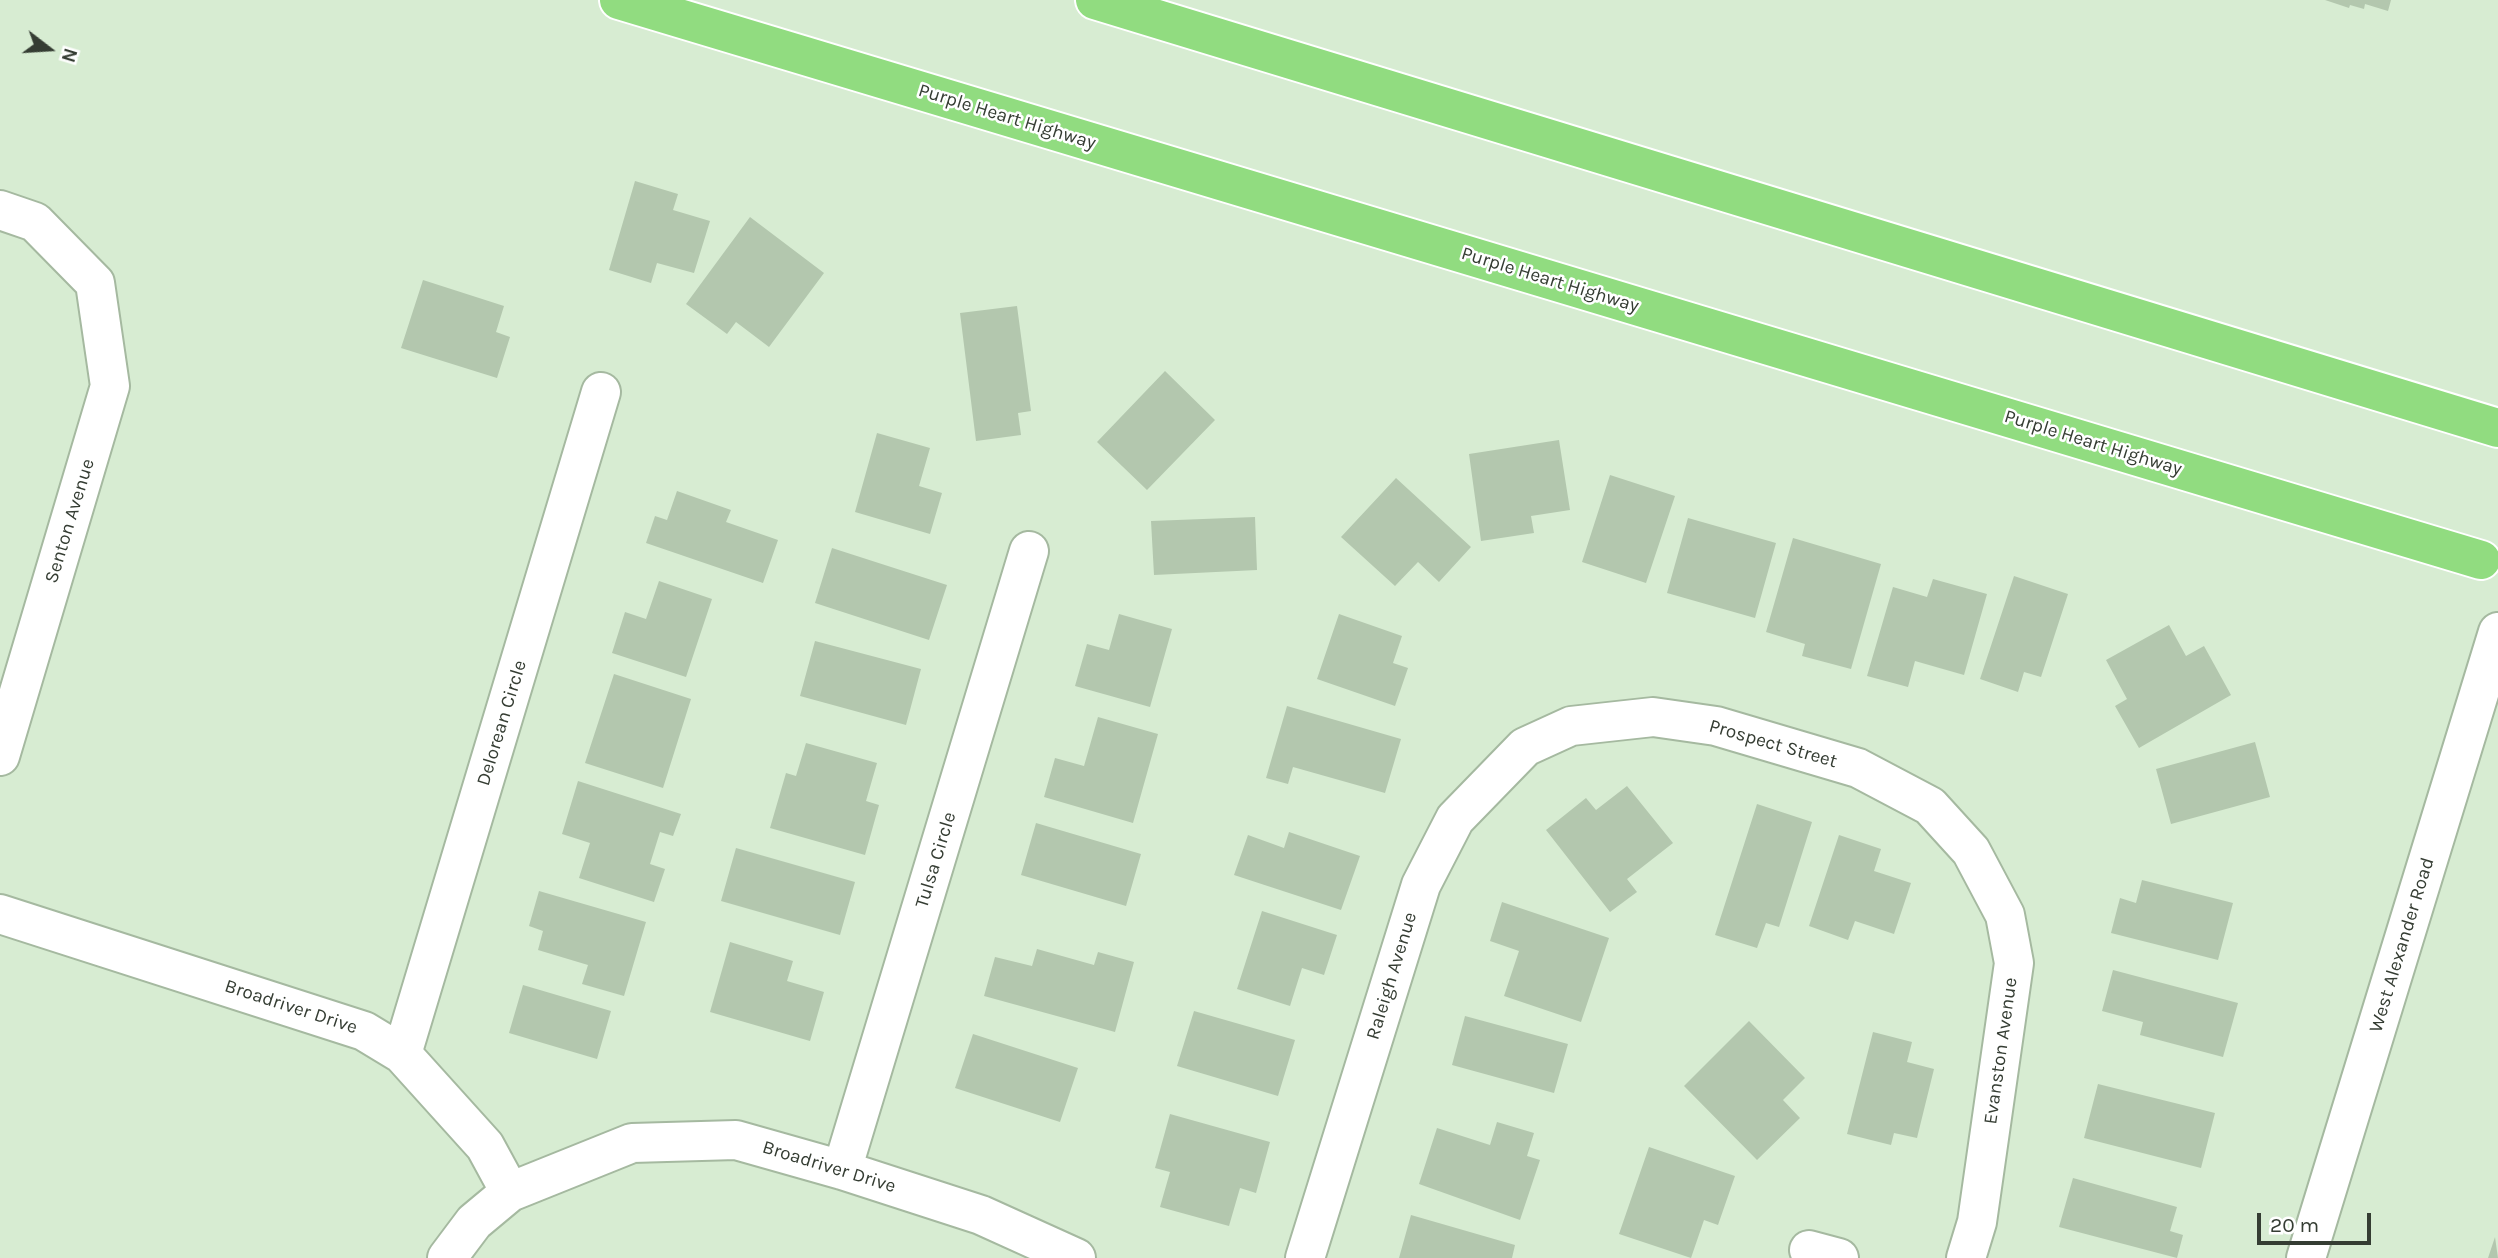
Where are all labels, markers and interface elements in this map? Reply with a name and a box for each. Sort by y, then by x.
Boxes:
north arrow [14,14,84,84]
text: N [57,45,82,65]
street label: Purple Heart Highway [915,79,1099,155]
street label: Purple Heart Highway [1458,242,1642,318]
street label: Purple Heart Highway [2001,405,2185,481]
street label: Senton Avenue [40,456,100,586]
street label: Delorean Circle [472,657,532,789]
street label: Prospect Street [1706,715,1840,773]
street label: Tulsa Circle [911,809,961,911]
street label: West Alexander Road [2365,855,2439,1035]
street label: Raleigh Avenue [1362,910,1422,1042]
street label: Broadriver Drive [222,975,360,1039]
street label: Evanston Avenue [1979,976,2023,1126]
street label: Broadriver Drive [760,1136,898,1198]
scale bar [2260,1198,2374,1242]
text: 20 m [2270,1213,2319,1237]

